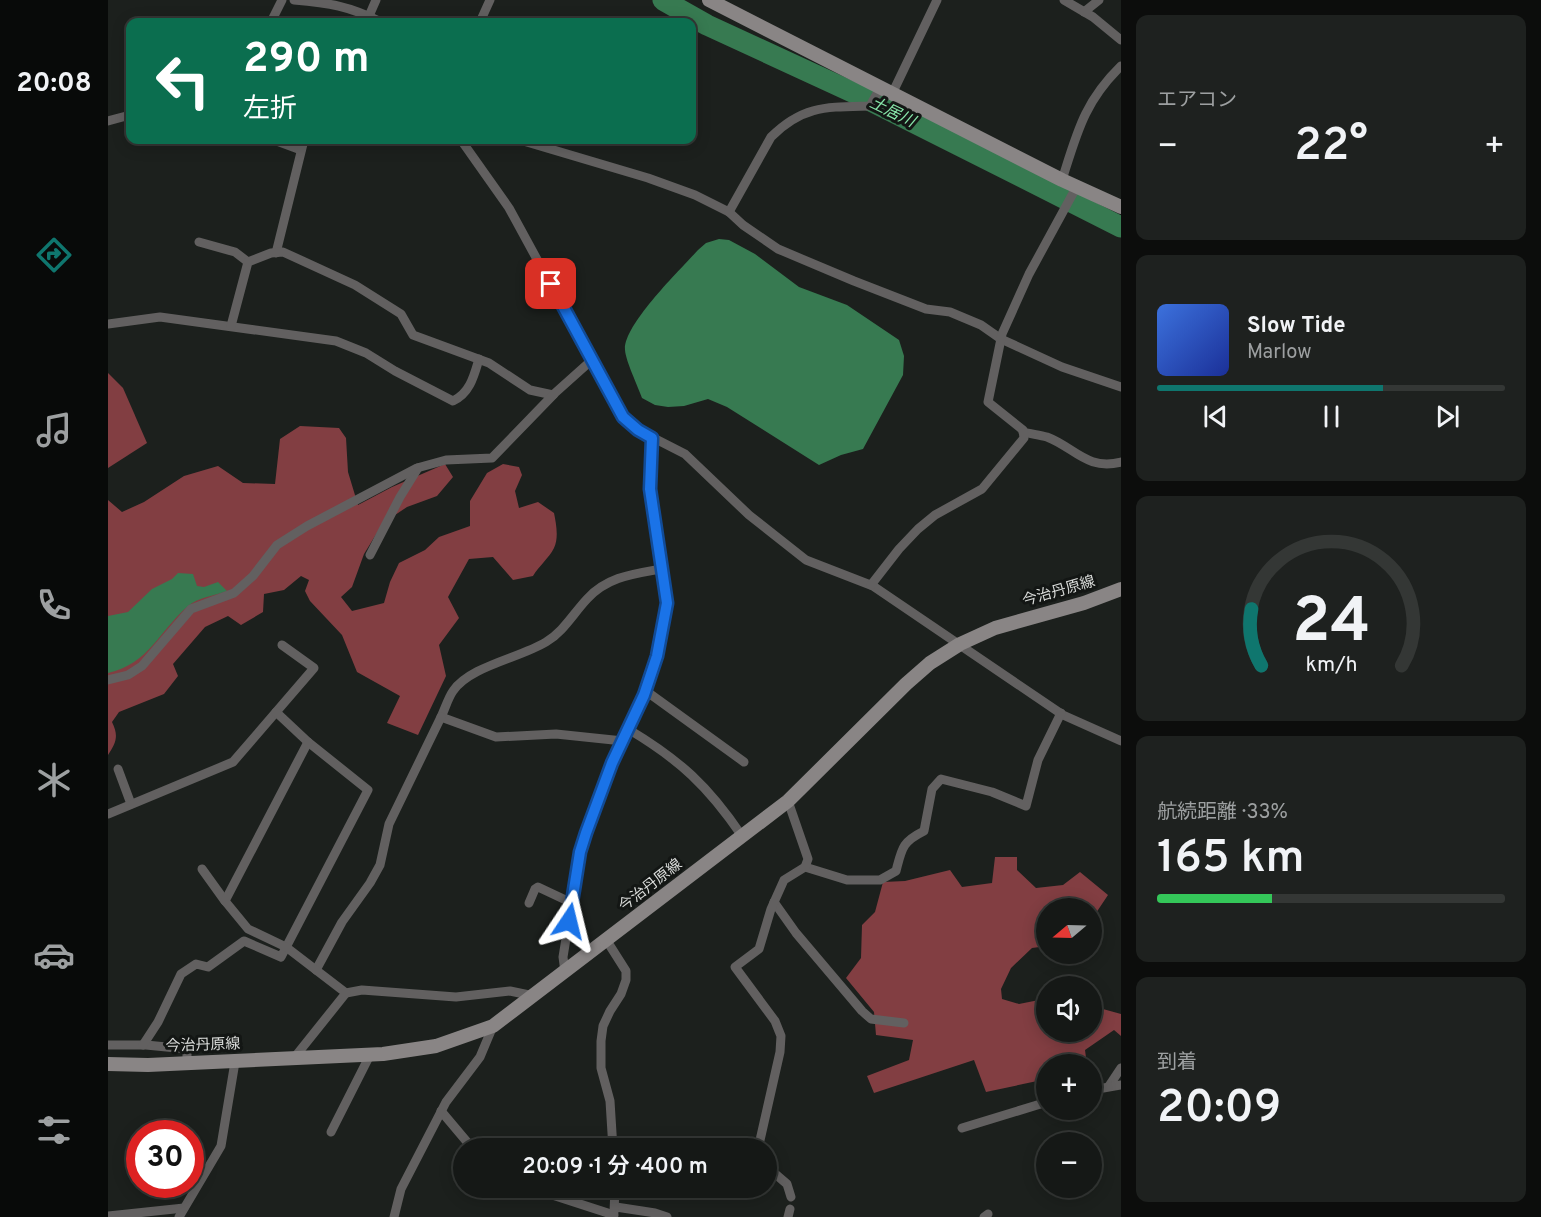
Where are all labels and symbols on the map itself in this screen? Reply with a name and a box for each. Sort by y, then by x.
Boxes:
water label: 土居川 [866,93,920,133]
pin [525,258,576,309]
street label: 今治丹原線 [1020,573,1098,611]
street label: 今治丹原線 [616,855,686,917]
position arrow [537,889,601,953]
north arrow [1036,898,1102,964]
street label: 今治丹原線 [165,1035,241,1057]
speed limit sign: 30 [126,1120,204,1198]

